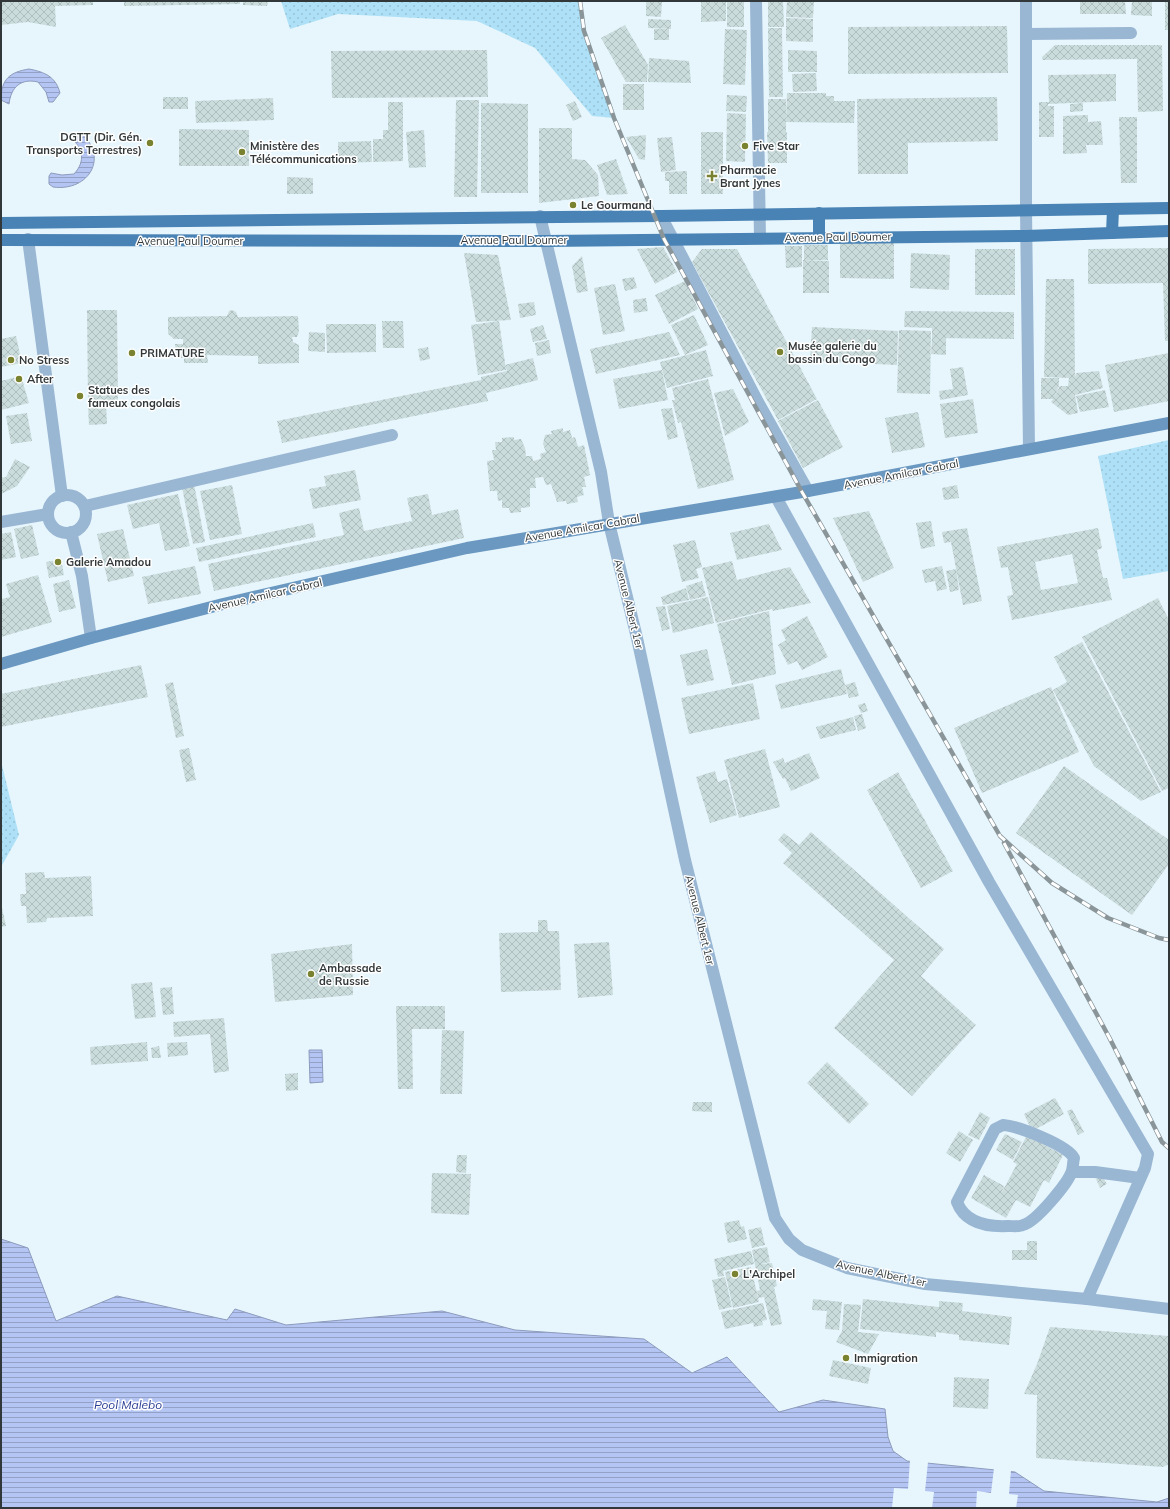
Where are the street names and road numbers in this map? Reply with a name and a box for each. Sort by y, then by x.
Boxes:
street label: Avenue Paul Doumer [784,229,892,245]
street label: Avenue Paul Doumer [461,233,568,247]
street label: Avenue Paul Doumer [137,234,244,248]
street label: Avenue Amilcar Cabral [842,456,960,492]
street label: Avenue Amilcar Cabral [523,511,641,545]
street label: Avenue Albert 1er [611,558,647,650]
street label: Avenue Amilcar Cabral [207,575,323,615]
street label: Avenue Albert 1er [682,874,718,966]
street label: Avenue Albert 1er [835,1257,927,1289]

